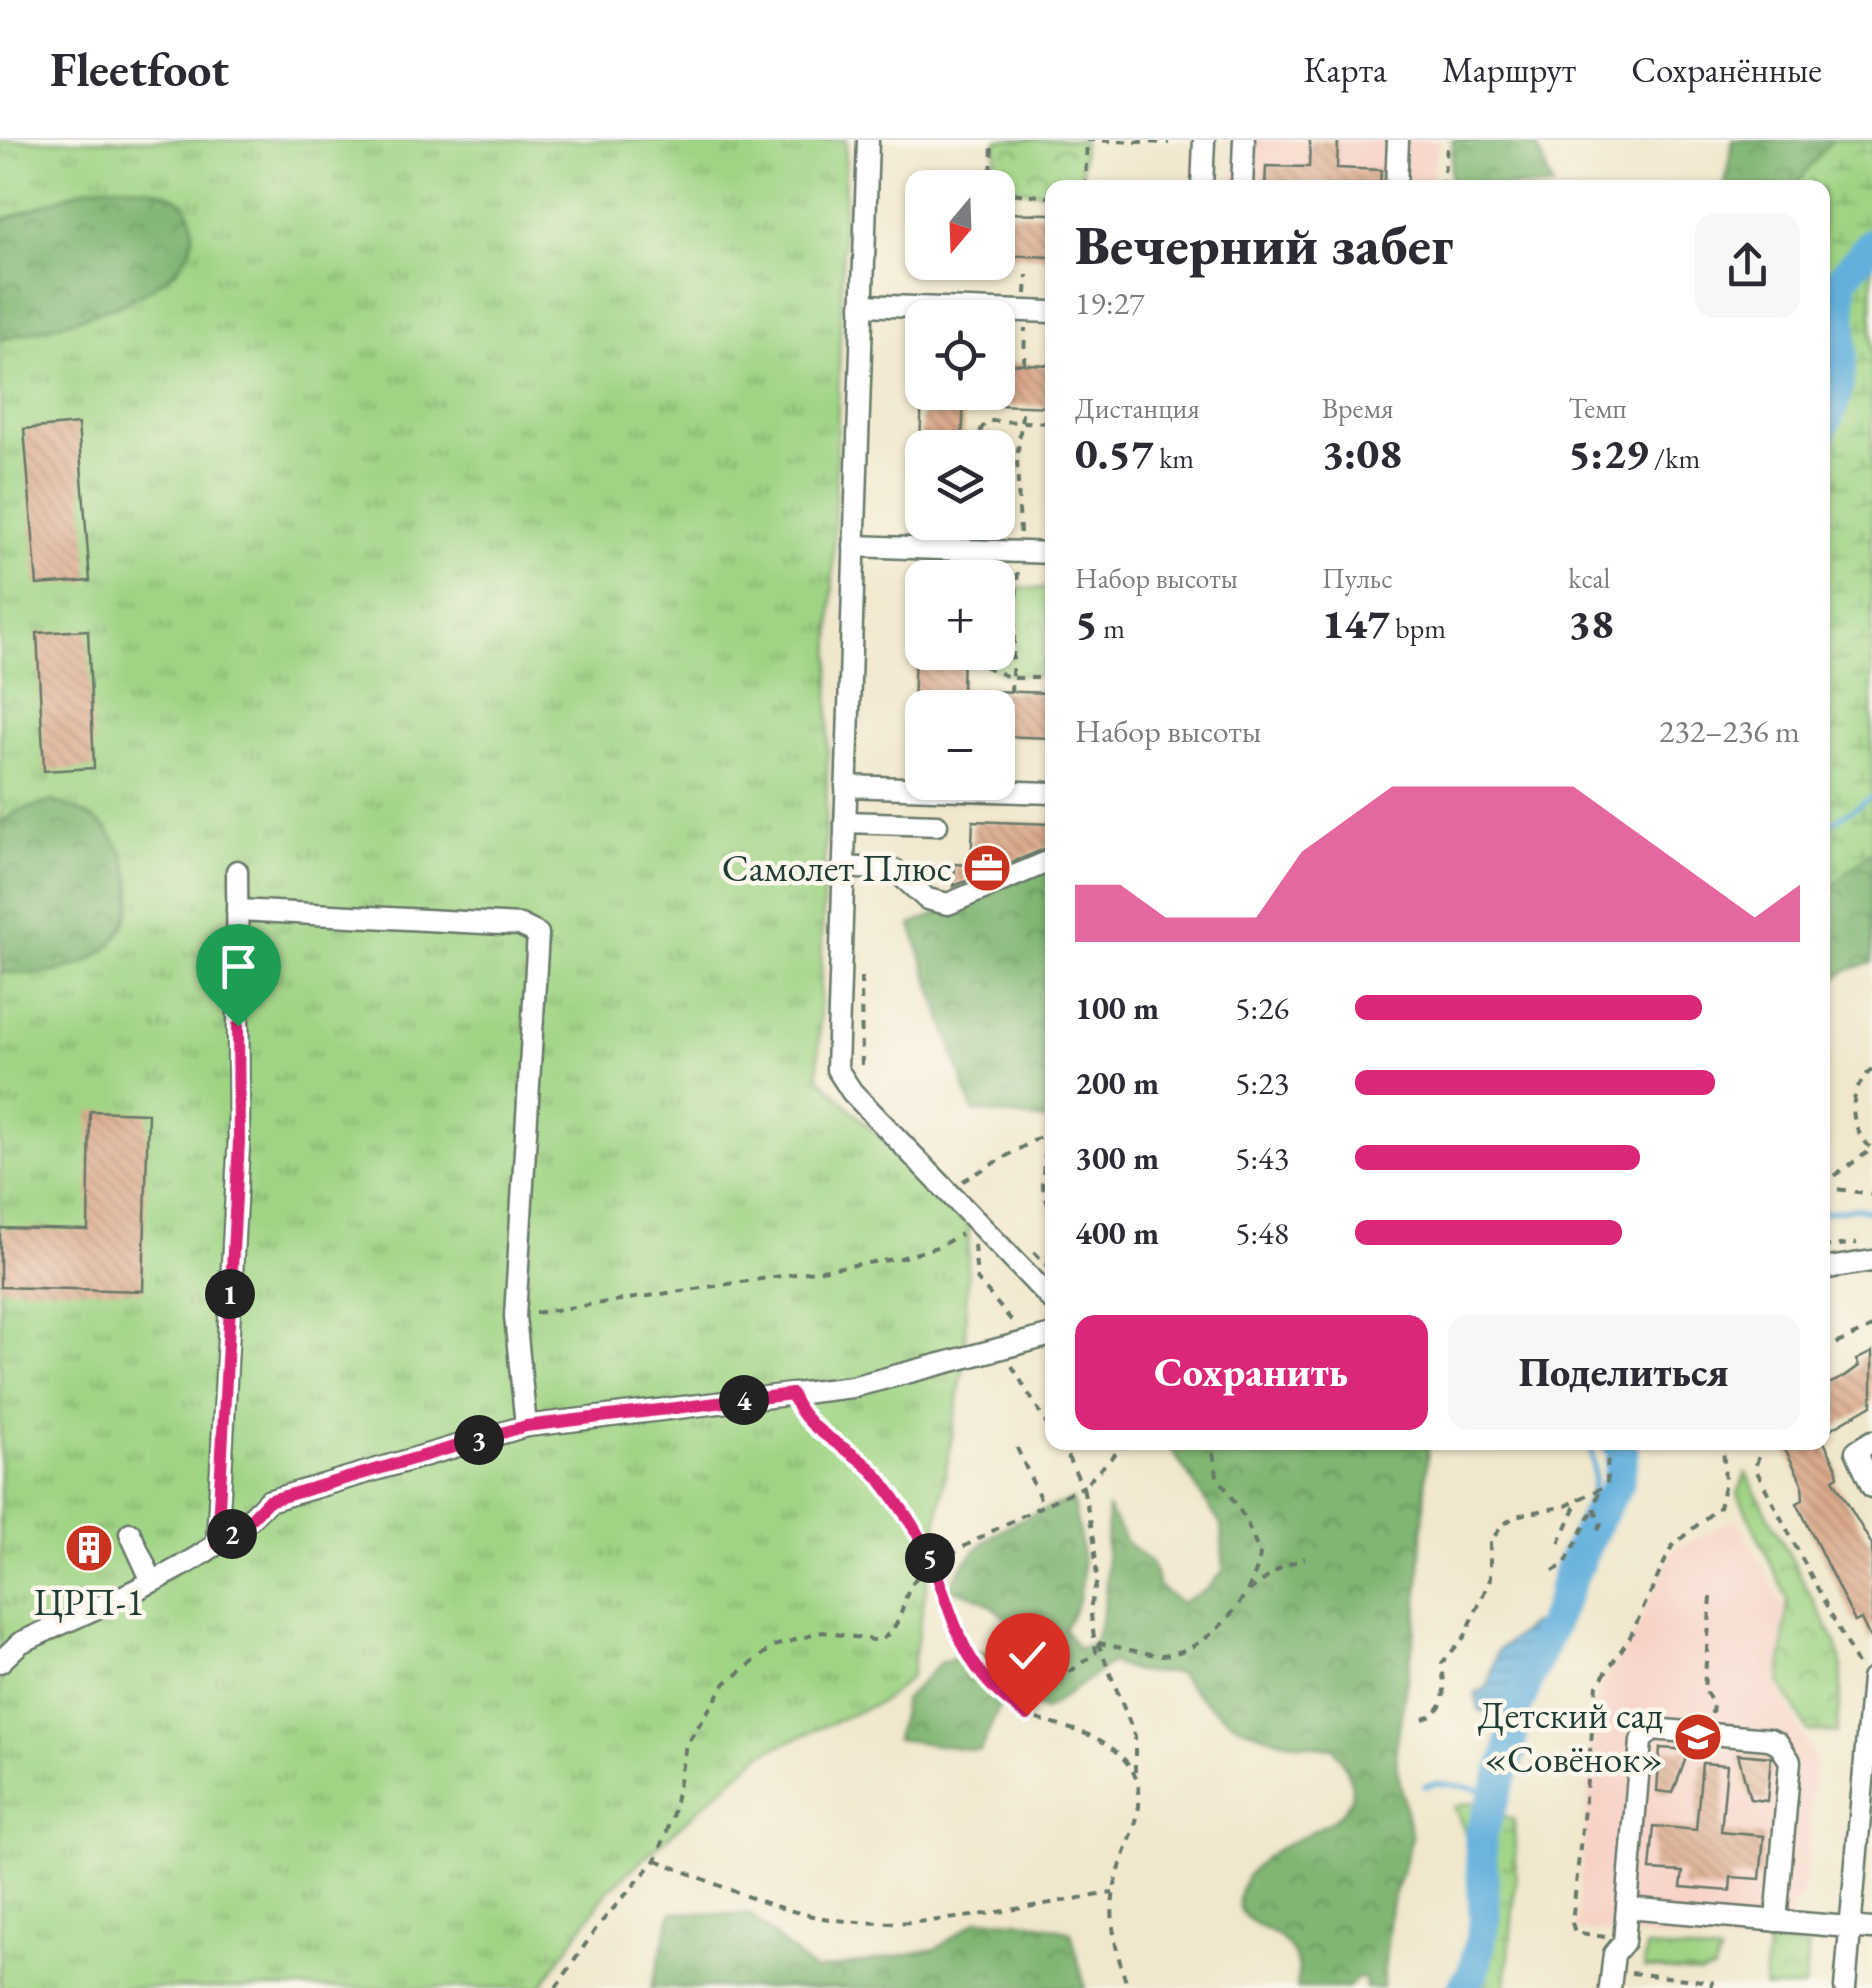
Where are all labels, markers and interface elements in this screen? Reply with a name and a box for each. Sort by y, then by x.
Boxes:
text: Fleetfoot [50,38,229,100]
text: Карта [1303,47,1387,92]
text: Маршрут [1442,47,1576,92]
text: Сохранённые [1631,47,1822,92]
north arrow [905,170,1015,280]
map controls [905,170,1015,800]
text: Вечерний забег [1075,209,1453,280]
button: share [1695,213,1800,318]
text: 19:27 [1075,282,1144,324]
button: locate [905,300,1015,410]
text: Дистанция [1075,390,1200,426]
text: Время [1322,390,1394,426]
text: Темп [1568,390,1627,426]
text: 0.57 [1075,426,1154,481]
text: 3:08 [1322,426,1402,481]
text: 5:29 [1568,426,1649,481]
button: layers [905,430,1015,540]
text: km [1154,440,1194,476]
text: /km [1649,440,1700,476]
button: + [905,560,1015,670]
text: Набор высоты [1075,560,1238,596]
text: Пульс [1322,560,1393,596]
text: kcal [1568,560,1610,596]
text: 5 [1075,596,1098,651]
text: 147 [1322,596,1390,651]
text: 38 [1568,596,1614,651]
text: m [1098,610,1125,646]
text: bpm [1390,610,1446,646]
button: − [905,690,1015,800]
text: Набор высоты [1075,710,1261,752]
text: 232–236 m [1659,710,1800,752]
office icon: Самолет Плюс [961,842,1013,894]
place label: Самолет Плюс [722,843,952,892]
pin [196,924,281,1027]
icon: arrive [211,939,266,994]
text: 100 m [1075,987,1159,1029]
text: 5:26 [1235,987,1289,1029]
text: 200 m [1075,1062,1159,1104]
text: 5:23 [1235,1062,1289,1104]
text: 300 m [1075,1137,1159,1179]
text: 5:43 [1235,1137,1289,1179]
text: 400 m [1075,1212,1159,1254]
text: 5:48 [1235,1212,1289,1254]
pin: 1 [205,1269,255,1319]
text: 1 [223,1276,237,1312]
button: Сохранить [1075,1315,1428,1430]
button: Поделиться [1448,1315,1800,1430]
pin: 4 [719,1375,769,1425]
text: 4 [737,1382,751,1418]
pin: 3 [454,1415,504,1465]
text: 3 [472,1422,486,1458]
pin: 2 [207,1509,257,1559]
text: 2 [225,1516,239,1552]
building icon: ЦРП-1 [63,1522,115,1574]
pin: 5 [905,1533,955,1583]
text: 5 [923,1540,937,1576]
place label: ЦРП-1 [34,1577,144,1626]
pin [985,1613,1070,1716]
icon: check [1000,1628,1055,1683]
place label: Детский сад «Совёнок» [1478,1690,1663,1783]
school or university icon: Детский сад «Совёнок» [1672,1711,1724,1763]

